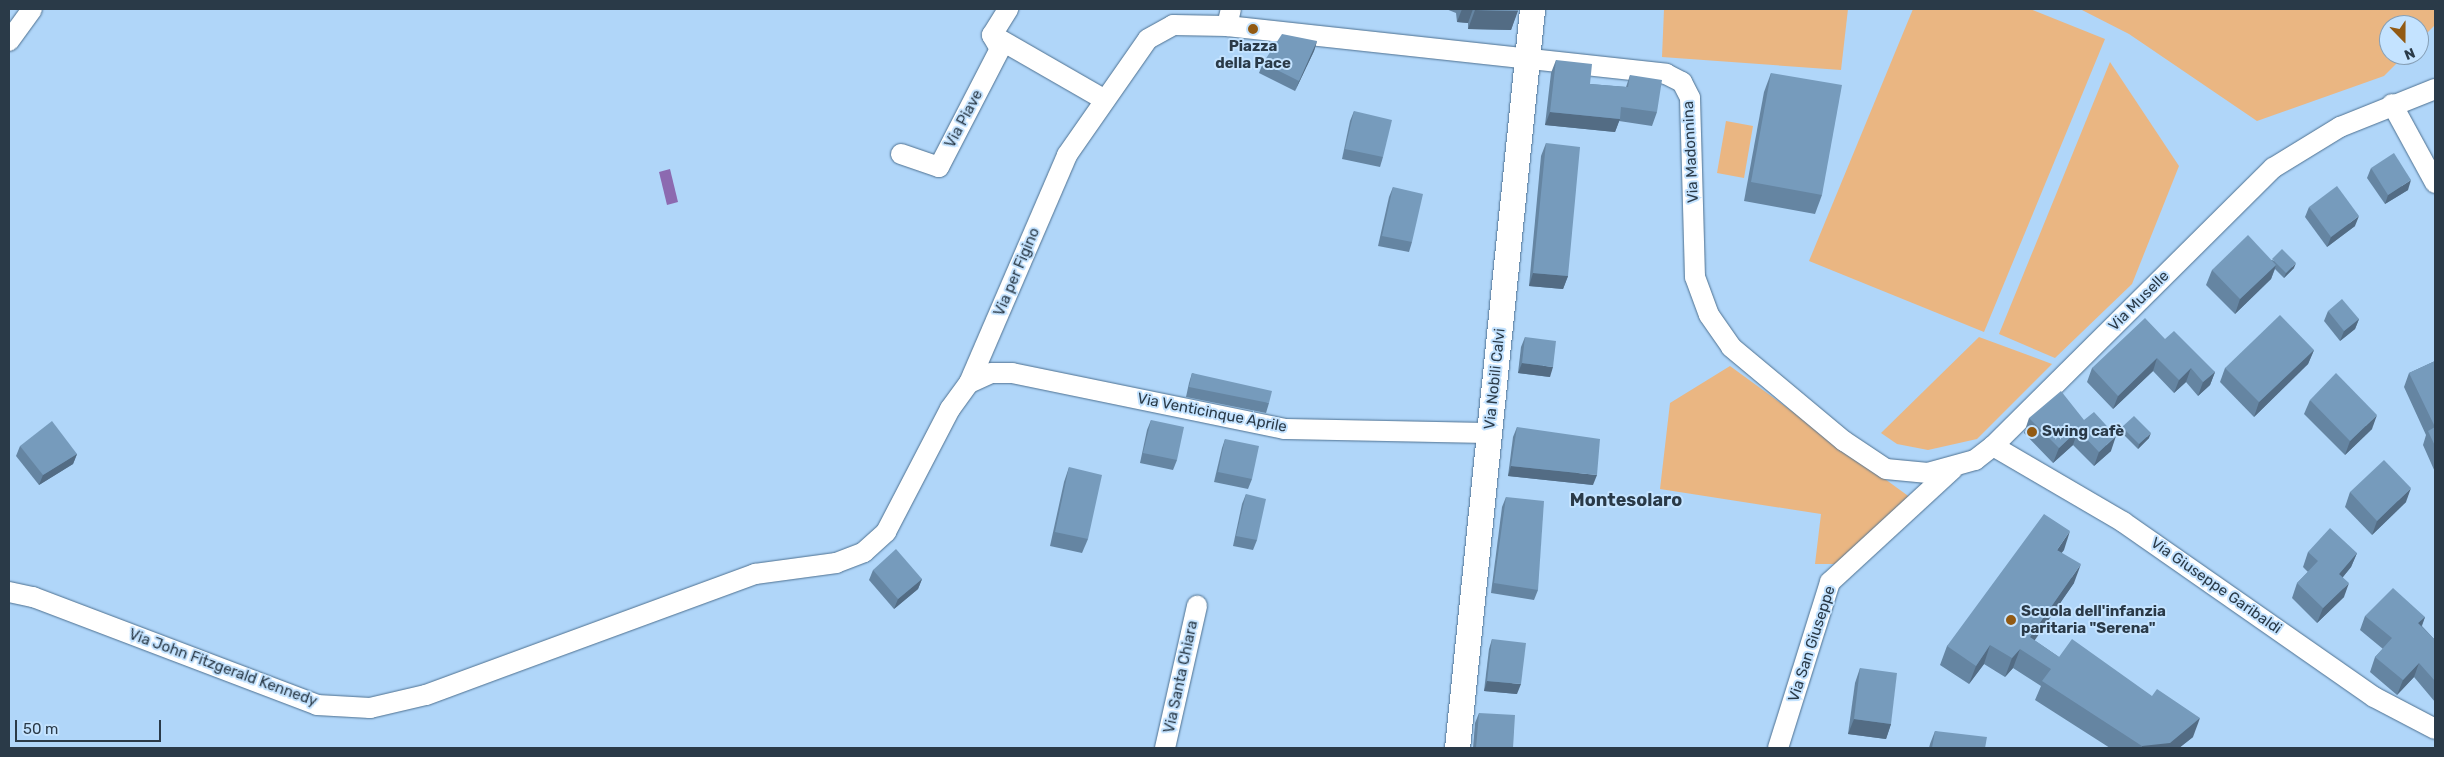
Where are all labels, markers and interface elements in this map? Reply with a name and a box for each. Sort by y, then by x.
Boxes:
north arrow [2379,15,2429,65]
marker: Piazza della Pace [1247,23,1259,35]
place label: Piazza della Pace [1215,37,1291,72]
text: N [2402,44,2417,63]
street label: Via Piave [941,87,987,151]
street label: Via Madonnina [1679,100,1703,204]
street label: Via per Figino [990,225,1044,319]
street label: Via Muselle [2105,267,2173,335]
street label: Via Nobili Calvi [1481,327,1509,431]
street label: Via Venticinque Aprile [1135,390,1289,436]
place label: Swing cafè [2042,423,2124,441]
marker: Swing cafè [2026,426,2038,438]
district label: Montesolaro [1570,489,1682,511]
street label: Via Giuseppe Garibaldi [2147,534,2285,638]
street label: Via San Giuseppe [1785,584,1839,704]
place label: Scuola dell'infanzia paritaria "Serena" [2021,602,2166,637]
marker: Scuola dell'infanzia paritaria "Serena" [2005,614,2017,626]
street label: Via Santa Chiara [1160,619,1202,735]
street label: Via John Fitzgerald Kennedy [126,625,320,711]
scale bar [18,710,164,742]
text: 50 m [23,720,58,738]

